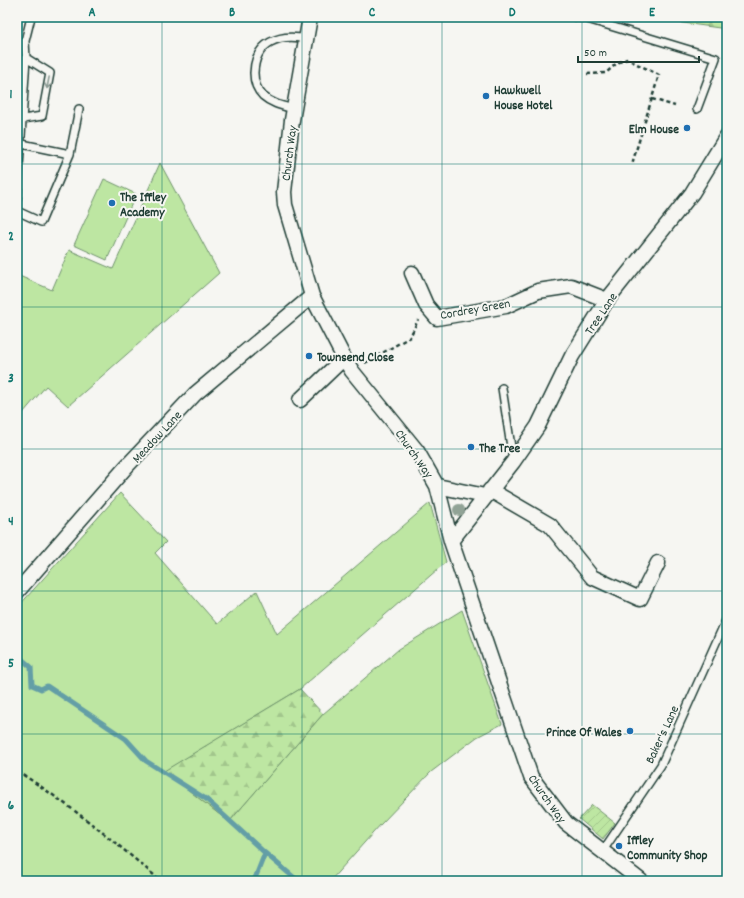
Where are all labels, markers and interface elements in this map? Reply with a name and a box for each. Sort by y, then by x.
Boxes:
text: A [88,4,96,23]
text: B [229,4,235,23]
text: C [369,4,376,23]
text: D [509,4,516,23]
text: E [649,4,656,23]
scale bar [578,38,699,64]
text: 50 m [584,45,607,62]
one-way arrow [44,77,52,90]
place label: Hawkwell House Hotel [494,82,553,116]
text: 1 [10,86,13,105]
marker: Hawkwell House Hotel [481,91,491,101]
place label: Elm House [629,121,679,140]
marker: Elm House [682,123,692,133]
street label: Church Way [278,124,303,182]
place label: The Iffley Academy [120,189,167,223]
marker: The Iffley Academy [107,198,117,208]
text: 2 [8,228,14,247]
street label: Tree Lane [581,289,623,339]
street label: Cordrey Green [439,295,512,326]
place label: Townsend Close [317,349,394,368]
marker: Townsend Close [304,351,314,361]
text: 3 [8,370,14,389]
street label: Meadow Lane [128,407,187,468]
street label: Church Way [389,426,437,483]
place label: The Tree [479,440,521,459]
marker: The Tree [466,442,476,452]
text: 4 [8,513,14,532]
text: 5 [8,655,14,674]
street label: Baker's Lane [641,703,685,767]
place label: Prince Of Wales [546,724,623,743]
marker: Prince Of Wales [625,726,635,736]
street label: Church Way [522,771,570,828]
text: 6 [8,797,15,816]
place label: Iffley Community Shop [627,832,708,866]
marker: Iffley Community Shop [614,841,624,851]

